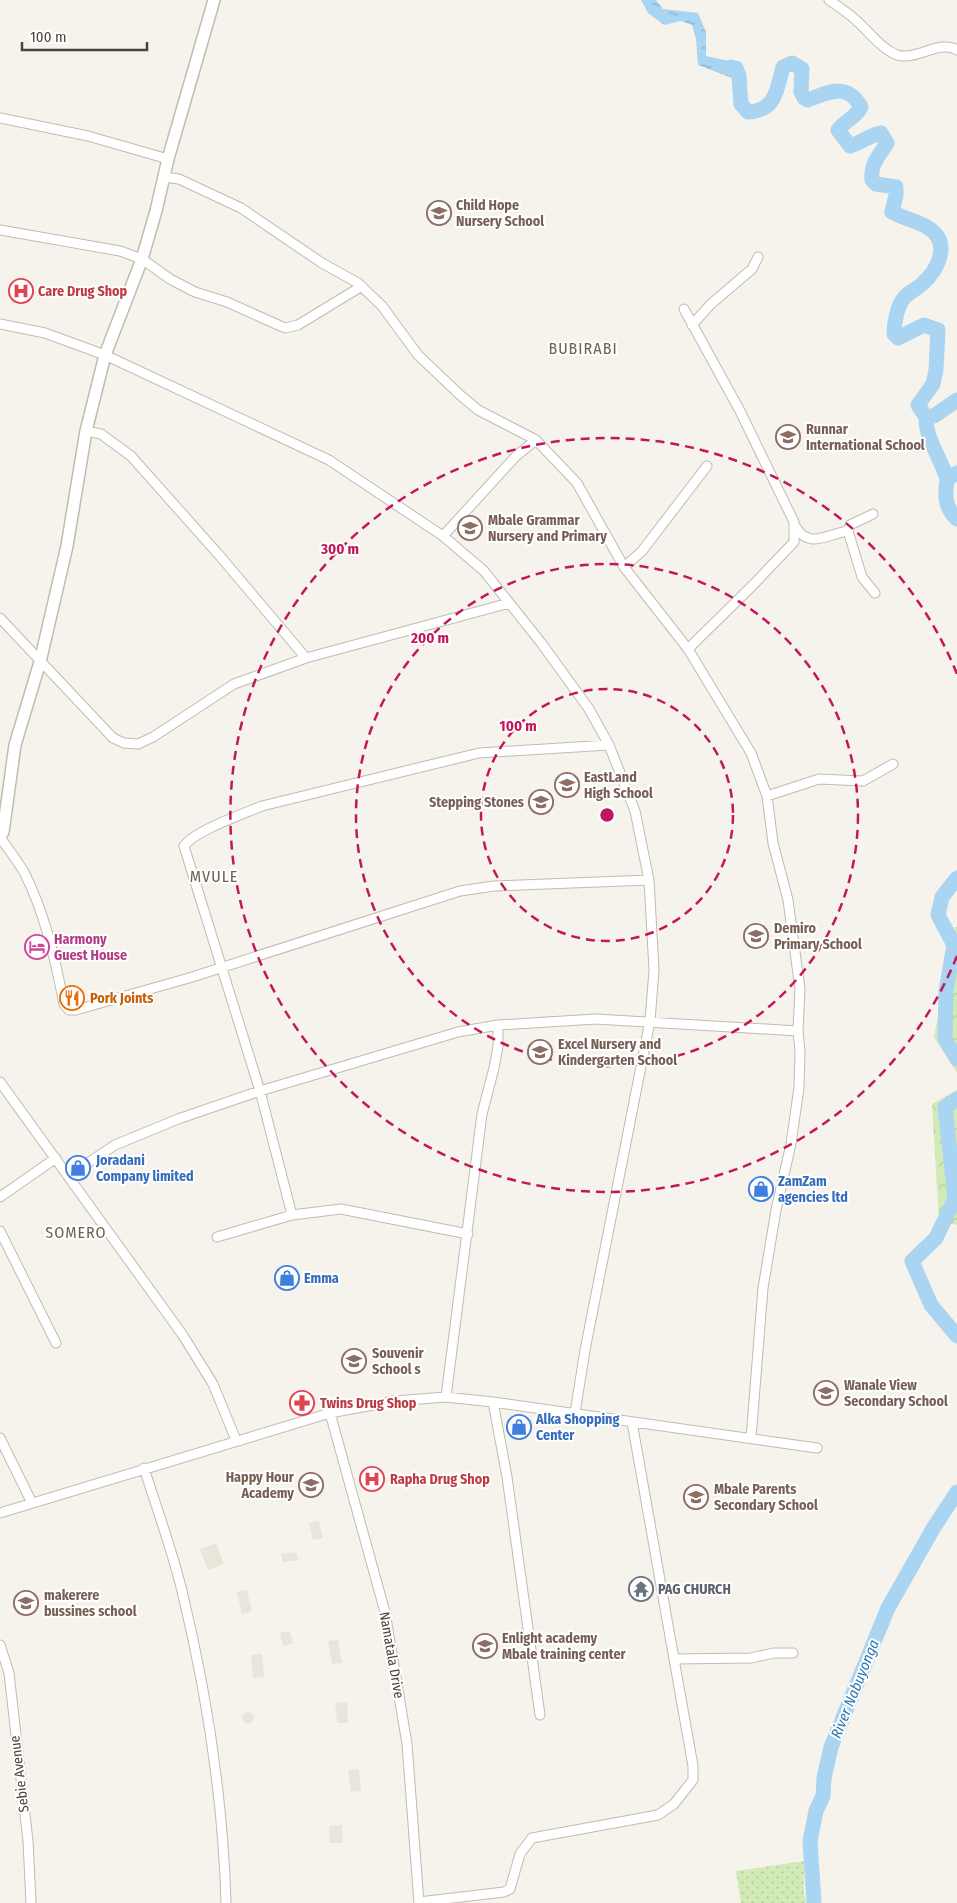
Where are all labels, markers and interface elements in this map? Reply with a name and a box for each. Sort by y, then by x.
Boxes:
scale bar [22,20,148,52]
text: 100 m [30,28,67,46]
place label: Child Hope Nursery School [456,197,544,230]
school or university icon: Child Hope Nursery School [426,200,452,226]
hospital icon: Care Drug Shop [8,278,34,304]
place label: Care Drug Shop [38,283,128,300]
district label: BUBIRABI [548,339,618,358]
place label: Runnar International School [806,421,925,454]
school or university icon: Runnar International School [775,424,801,450]
place label: Mbale Grammar Nursery and Primary [488,512,607,545]
school or university icon: Mbale Grammar Nursery and Primary [457,515,483,541]
text: 300 m [320,540,359,558]
text: 200 m [410,629,449,647]
text: 100 m [499,717,537,735]
place label: EastLand High School [584,769,653,802]
school or university icon: EastLand High School [554,772,580,798]
school or university icon: Stepping Stones [528,789,554,815]
place label: Stepping Stones [429,794,524,811]
centre of rings [598,806,616,824]
district label: MVULE [190,867,238,886]
place label: Demiro Primary School [774,920,862,953]
school or university icon: Demiro Primary School [743,923,769,949]
place label: Harmony Guest House [54,931,127,964]
hotel icon: Harmony Guest House [24,934,50,960]
restaurant icon: Pork Joints [59,985,85,1011]
place label: Pork Joints [90,990,153,1007]
place label: Excel Nursery and Kindergarten School [558,1036,677,1069]
school or university icon: Excel Nursery and Kindergarten School [527,1039,553,1065]
place label: Joradani Company limited [95,1152,194,1185]
shop icon: Joradani Company limited [65,1155,91,1181]
place label: ZamZam agencies ltd [778,1173,848,1206]
shop icon: ZamZam agencies ltd [748,1176,774,1202]
district label: SOMERO [45,1223,107,1242]
shop icon: Emma [274,1265,300,1291]
place label: Emma [304,1270,339,1287]
place label: Souvenir School s [372,1345,425,1378]
school or university icon: Souvenir School s [341,1348,367,1374]
place label: Wanale View Secondary School [844,1377,948,1410]
school or university icon: Wanale View Secondary School [813,1380,839,1406]
pharmacy icon: Twins Drug Shop [289,1390,315,1416]
place label: Twins Drug Shop [320,1395,417,1412]
place label: Alka Shopping Center [535,1411,619,1444]
shop icon: Alka Shopping Center [506,1414,532,1440]
hospital icon: Rapha Drug Shop [359,1466,385,1492]
place label: Happy Hour Academy [226,1469,295,1502]
place label: Rapha Drug Shop [390,1471,490,1488]
school or university icon: Happy Hour Academy [298,1472,324,1498]
place label: Mbale Parents Secondary School [714,1481,818,1514]
school or university icon: Mbale Parents Secondary School [683,1484,709,1510]
temple icon: PAG CHURCH [628,1576,654,1602]
place label: PAG CHURCH [658,1581,731,1598]
place label: makerere bussines school [44,1587,137,1620]
school or university icon: makerere bussines school [13,1590,39,1616]
street label: Namatala Drive [376,1610,407,1700]
place label: Enlight academy Mbale training center [502,1630,627,1663]
school or university icon: Enlight academy Mbale training center [472,1633,498,1659]
water label: River Nabuyonga [827,1637,883,1741]
street label: Sebie Avenue [6,1735,33,1813]

